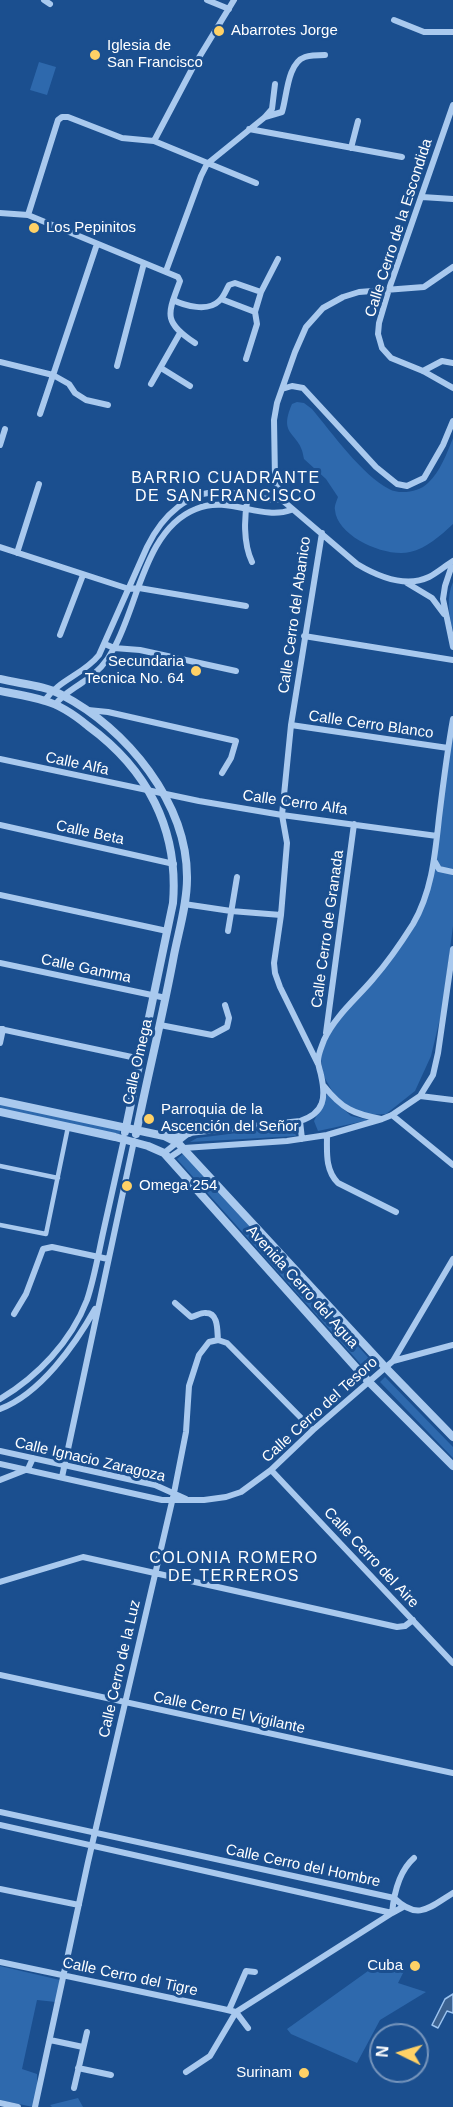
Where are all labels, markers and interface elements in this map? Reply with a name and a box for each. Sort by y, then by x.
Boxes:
place label: Abarrotes Jorge [231,22,338,40]
marker: Abarrotes Jorge [212,24,226,38]
place label: Iglesia de San Francisco [107,37,203,72]
marker: Iglesia de San Francisco [88,48,102,62]
street label: Calle Cerro de la Escondida [362,136,436,320]
place label: Los Pepinitos [46,219,136,237]
marker: Los Pepinitos [27,221,41,235]
district label: BARRIO CUADRANTE DE SAN FRANCISCO [131,469,321,507]
street label: Calle Cerro del Abanico [275,535,315,695]
place label: Secundaria Tecnica No. 64 [85,653,184,688]
marker: Secundaria Tecnica No. 64 [189,664,203,678]
street label: Calle Cerro Blanco [307,707,435,743]
street label: Calle Alfa [44,749,110,779]
street label: Calle Cerro Alfa [241,787,349,819]
street label: Calle Beta [54,817,126,849]
street label: Calle Cerro de Granada [308,849,348,1009]
street label: Calle Gamma [39,951,133,987]
street label: Calle Omega [119,1017,157,1107]
place label: Parroquia de la Ascención del Señor [161,1101,299,1136]
marker: Parroquia de la Ascención del Señor [142,1112,156,1126]
place label: Omega 254 [139,1177,217,1195]
marker: Omega 254 [120,1179,134,1193]
street label: Avenida Cerro del Agua [242,1222,362,1352]
street label: Calle Cerro del Tesoro [259,1353,381,1467]
street label: Calle Ignacio Zaragoza [13,1434,167,1486]
street label: Calle Cerro del Aire [320,1504,422,1612]
district label: COLONIA ROMERO DE TERREROS [149,1549,319,1587]
street label: Calle Cerro de la Luz [95,1598,145,1740]
street label: Calle Cerro El Vigilante [151,1688,307,1738]
street label: Calle Cerro del Hombre [224,1841,382,1891]
street label: Calle Cerro del Tigre [61,1954,199,2000]
place label: Cuba [367,1957,403,1975]
marker: Cuba [408,1959,422,1973]
north arrow [369,2023,429,2083]
text: N [374,2045,392,2058]
place label: Surinam [236,2064,292,2082]
marker: Surinam [297,2066,311,2080]

